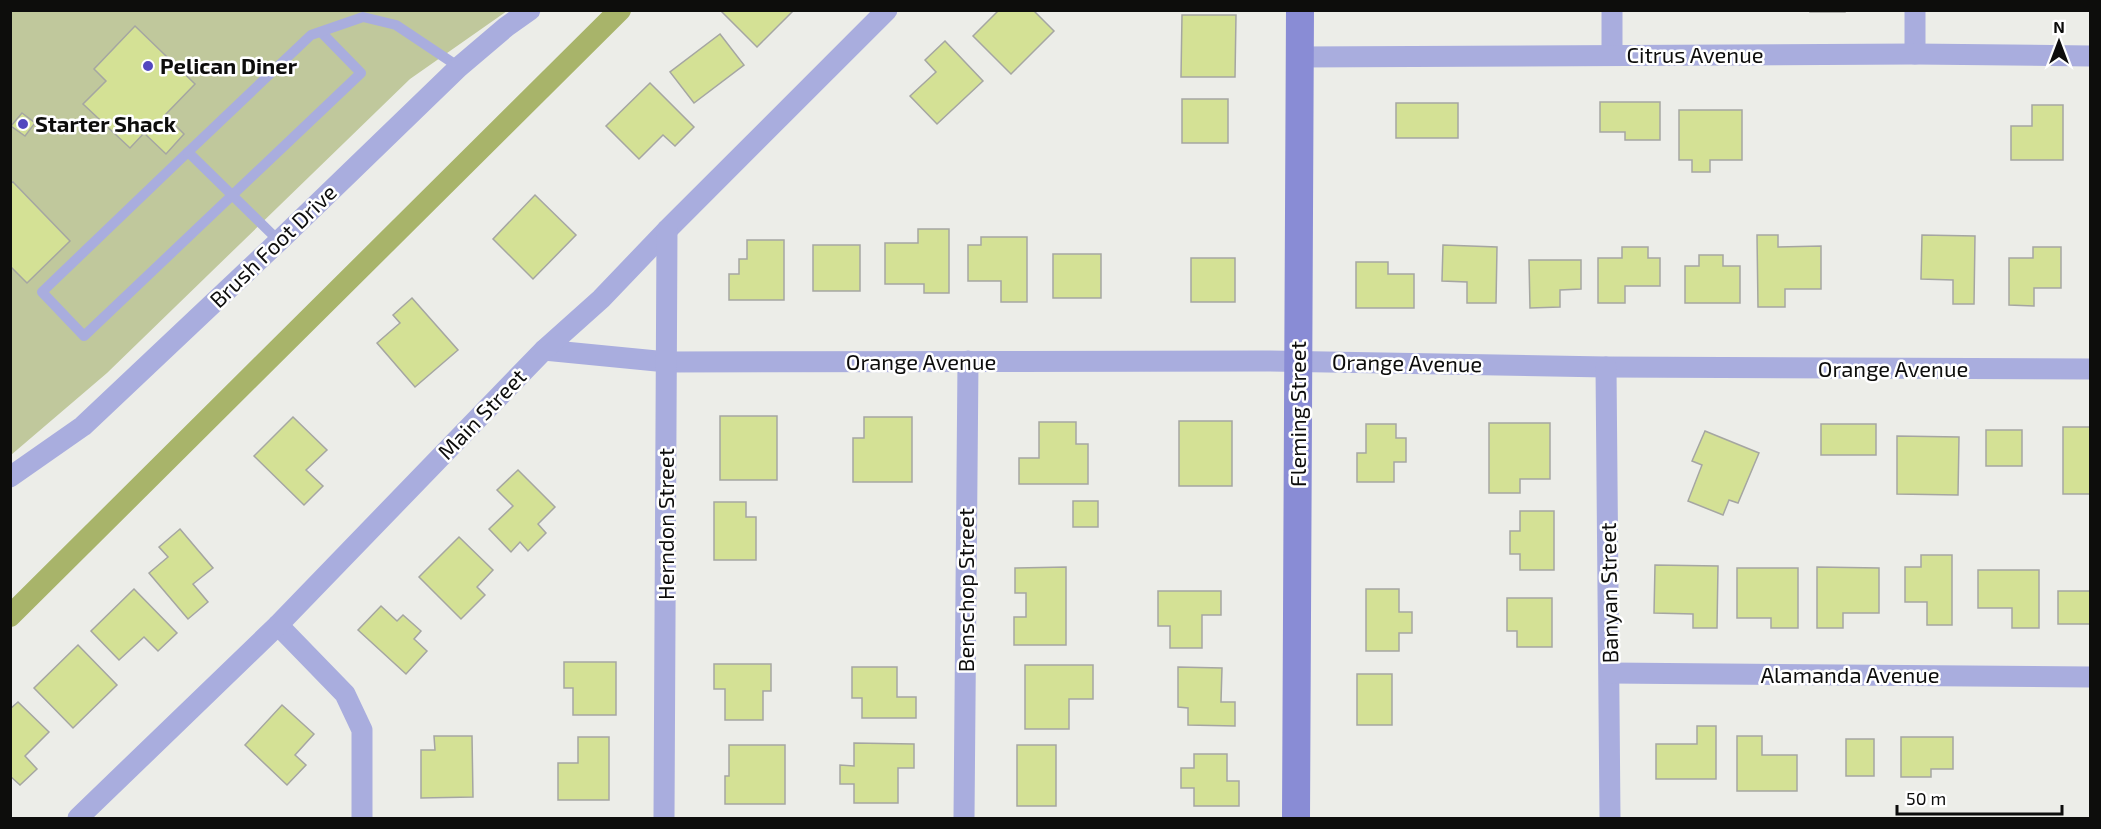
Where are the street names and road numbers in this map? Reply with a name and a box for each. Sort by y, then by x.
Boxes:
street label: Citrus Avenue [1626,41,1764,67]
street label: Brush Foot Drive [204,178,341,312]
street label: Fleming Street [1284,341,1310,487]
street label: Orange Avenue [846,348,996,374]
street label: Orange Avenue [1332,348,1482,376]
street label: Orange Avenue [1818,355,1968,381]
street label: Main Street [432,363,531,464]
street label: Herndon Street [652,448,678,600]
street label: Benschop Street [952,508,978,672]
street label: Banyan Street [1594,522,1622,664]
street label: Alamanda Avenue [1760,661,1940,687]

